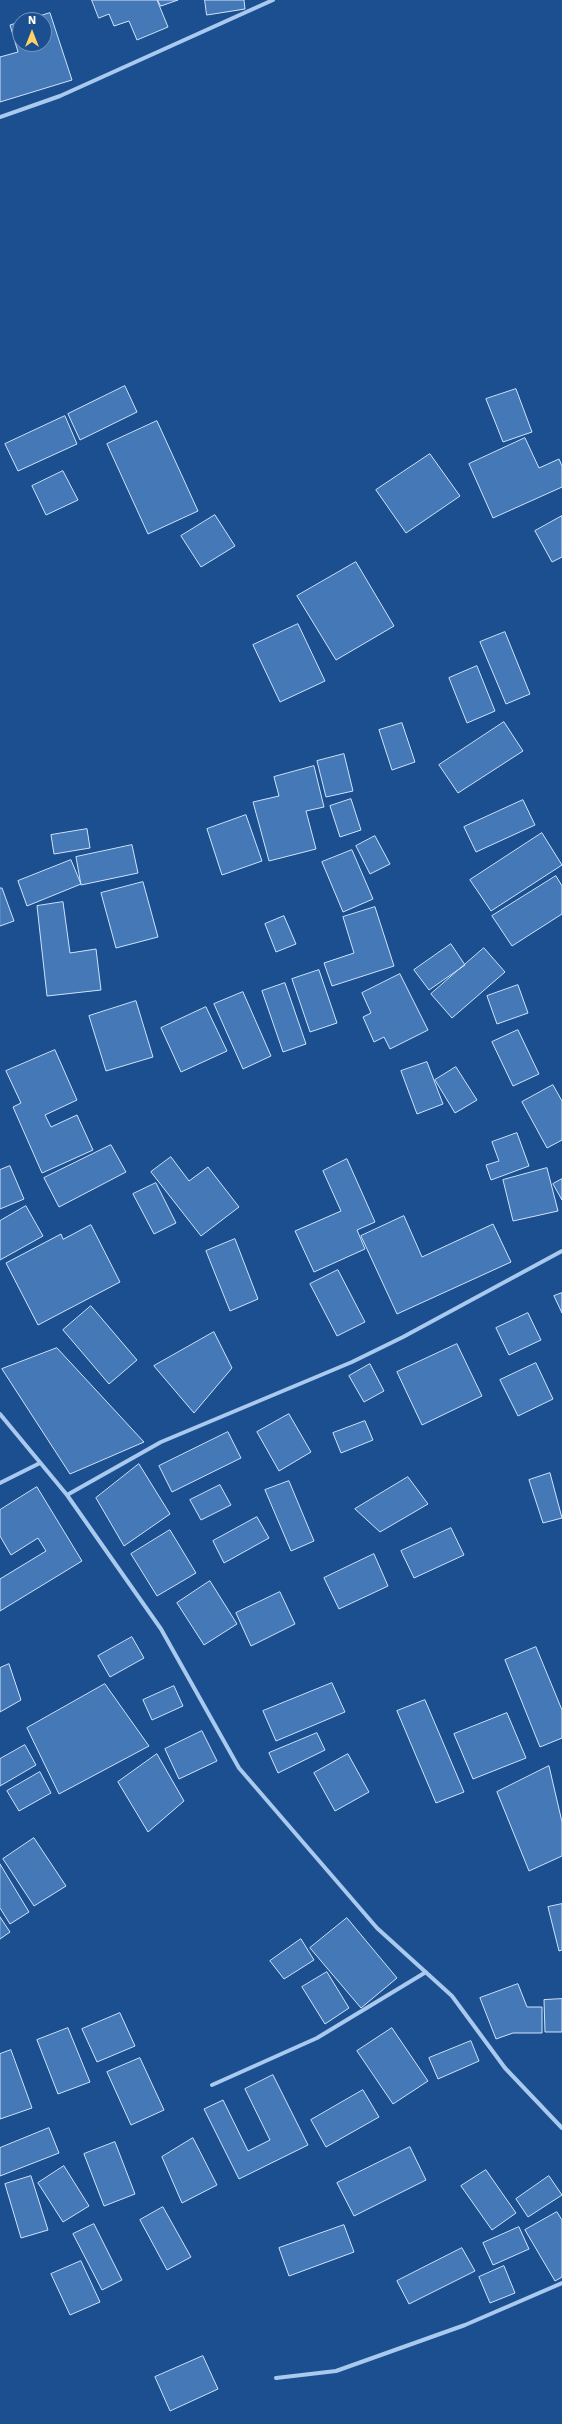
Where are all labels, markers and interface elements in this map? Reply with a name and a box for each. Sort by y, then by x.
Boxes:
north arrow [12,12,52,52]
text: N [28,14,36,27]

